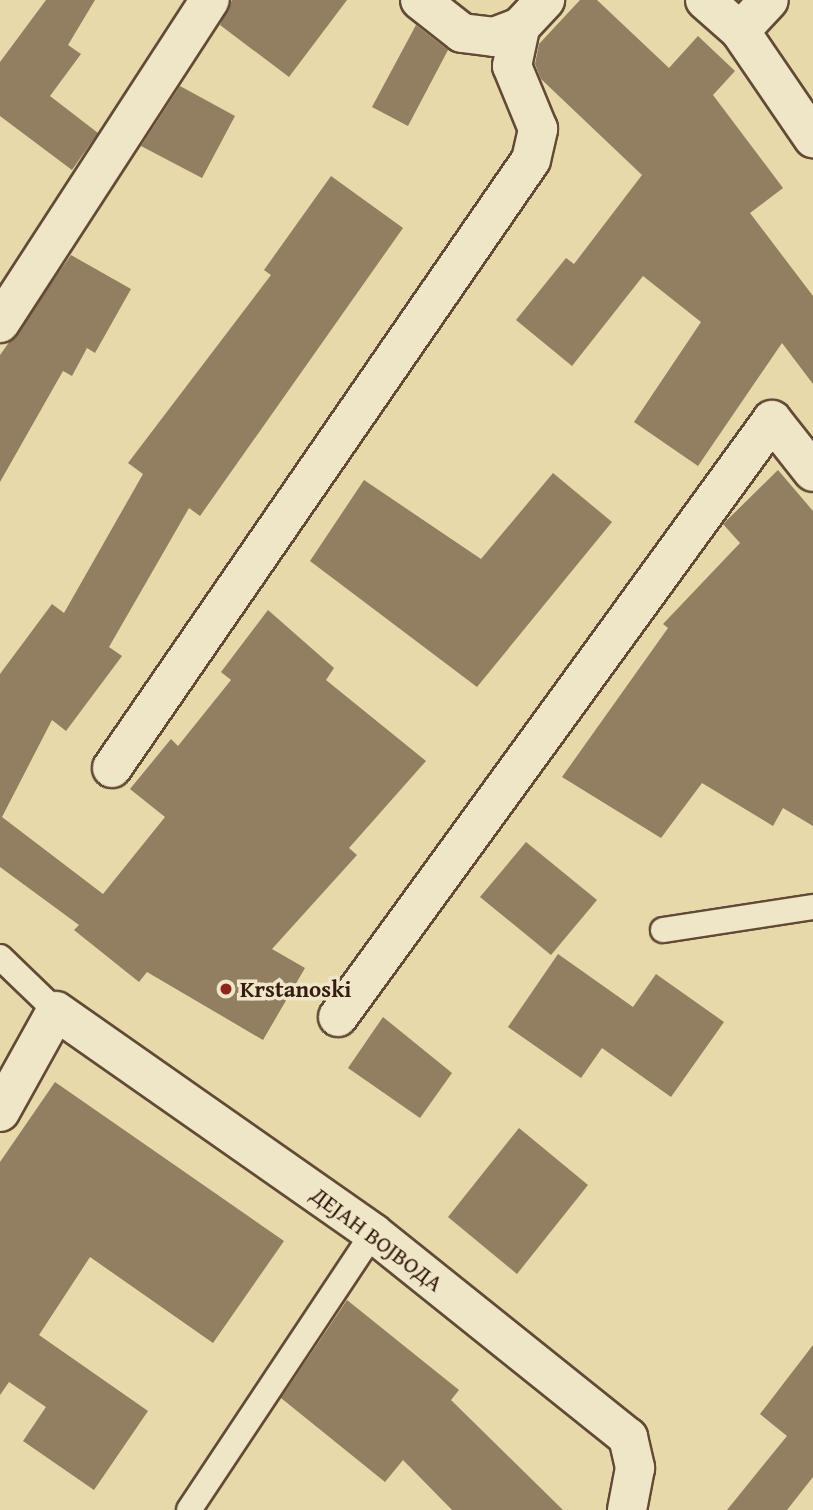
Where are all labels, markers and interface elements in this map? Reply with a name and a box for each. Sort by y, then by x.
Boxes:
place label: Krstanoski [240,975,351,1003]
marker: Krstanoski [218,981,234,997]
street label: ДЕЈАН ВОЈВОДА [306,1181,448,1297]

